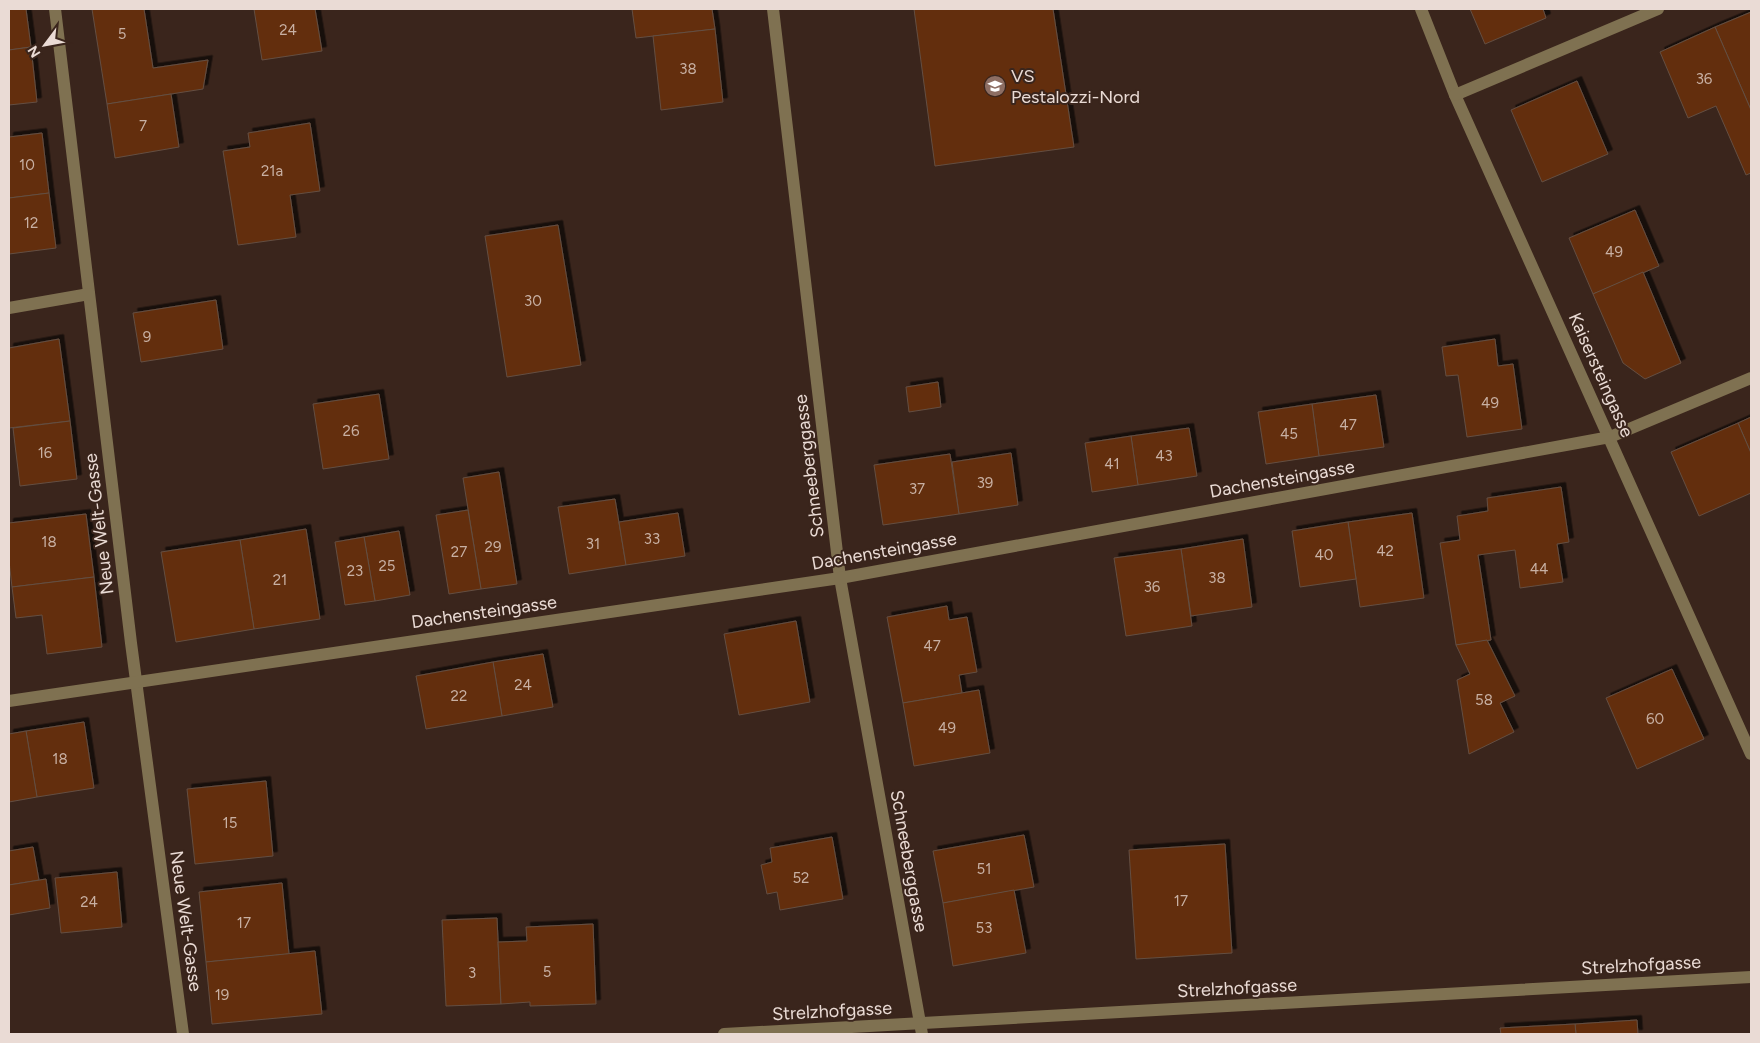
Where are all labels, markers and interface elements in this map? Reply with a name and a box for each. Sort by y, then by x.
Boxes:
north arrow [20,20,70,70]
house number: 24 [279,21,297,39]
house number: 5 [118,25,126,43]
text: N [24,43,44,61]
house number: 38 [679,60,697,78]
place label: VS Pestalozzi-Nord [1011,65,1140,108]
house number: 36 [1696,70,1713,88]
school or university icon: VS Pestalozzi-Nord [983,74,1007,98]
house number: 7 [139,117,147,135]
house number: 10 [19,156,35,174]
house number: 21a [261,162,283,180]
house number: 12 [24,214,38,232]
house number: 49 [1605,243,1623,261]
house number: 30 [524,292,542,310]
street label: Kaisersteingasse [1564,309,1638,441]
house number: 9 [143,328,151,346]
street label: Schneeberggasse [789,393,829,539]
house number: 49 [1481,394,1499,412]
house number: 47 [1339,416,1357,434]
house number: 26 [343,422,360,440]
house number: 45 [1280,425,1298,443]
house number: 16 [38,444,53,462]
house number: 43 [1155,447,1173,465]
street label: Neue Welt-Gasse [79,452,119,596]
house number: 41 [1104,455,1120,473]
street label: Dachensteingasse [1208,455,1356,503]
house number: 39 [977,474,993,492]
house number: 37 [909,480,925,498]
street label: Dachensteingasse [810,527,958,575]
house number: 33 [644,530,660,548]
house number: 18 [41,533,57,551]
house number: 31 [586,535,600,553]
house number: 29 [485,538,501,556]
house number: 42 [1376,542,1394,560]
house number: 27 [451,543,467,561]
house number: 40 [1315,546,1333,564]
house number: 25 [378,557,396,575]
house number: 44 [1530,560,1548,578]
house number: 23 [347,562,363,580]
house number: 38 [1208,569,1226,587]
house number: 21 [273,571,287,589]
house number: 36 [1144,578,1161,596]
street label: Dachensteingasse [410,591,558,633]
house number: 47 [923,637,941,655]
house number: 24 [514,676,532,694]
house number: 22 [451,687,467,705]
house number: 58 [1475,691,1493,709]
house number: 60 [1646,710,1664,728]
house number: 49 [938,719,956,737]
house number: 18 [52,750,68,768]
street label: Schneeberggasse [886,788,932,934]
house number: 15 [223,814,237,832]
street label: Neue Welt-Gasse [165,849,207,993]
house number: 51 [977,860,991,878]
house number: 52 [792,869,810,887]
house number: 17 [1174,892,1188,910]
house number: 24 [80,893,98,911]
house number: 17 [237,914,251,932]
house number: 53 [976,919,992,937]
street label: Strelzhofgasse [1581,951,1702,979]
house number: 5 [543,963,551,981]
house number: 3 [468,964,476,982]
street label: Strelzhofgasse [1177,974,1298,1002]
house number: 19 [215,986,229,1004]
street label: Strelzhofgasse [772,997,893,1025]

